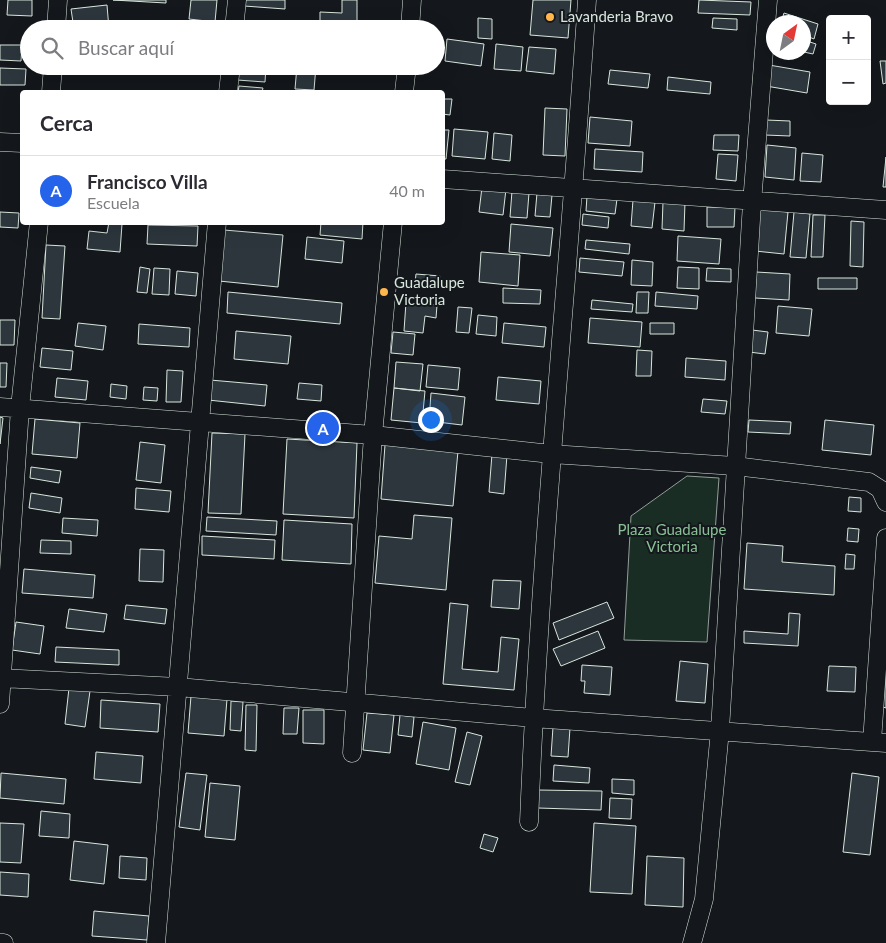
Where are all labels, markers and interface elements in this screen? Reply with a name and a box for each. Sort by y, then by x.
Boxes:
place label: Lavanderia Bravo [560,7,673,25]
marker: Lavanderia Bravo [544,11,556,23]
north arrow [766,15,811,60]
map controls [826,15,871,105]
button: + [826,15,871,60]
search box [20,20,445,75]
icon: search [38,34,66,62]
text: Buscar aquí [78,36,174,59]
button: − [826,60,871,105]
text: Cerca [40,110,93,135]
text: Francisco Villa [87,170,208,193]
text: A [50,181,62,200]
text: 40 m [389,181,425,200]
text: Escuela [87,193,140,212]
place label: Guadalupe Victoria [394,273,465,308]
marker: Guadalupe Victoria [378,286,390,298]
your location [418,407,444,433]
pin: A [307,409,339,447]
park label: Plaza Guadalupe Victoria [618,520,726,555]

